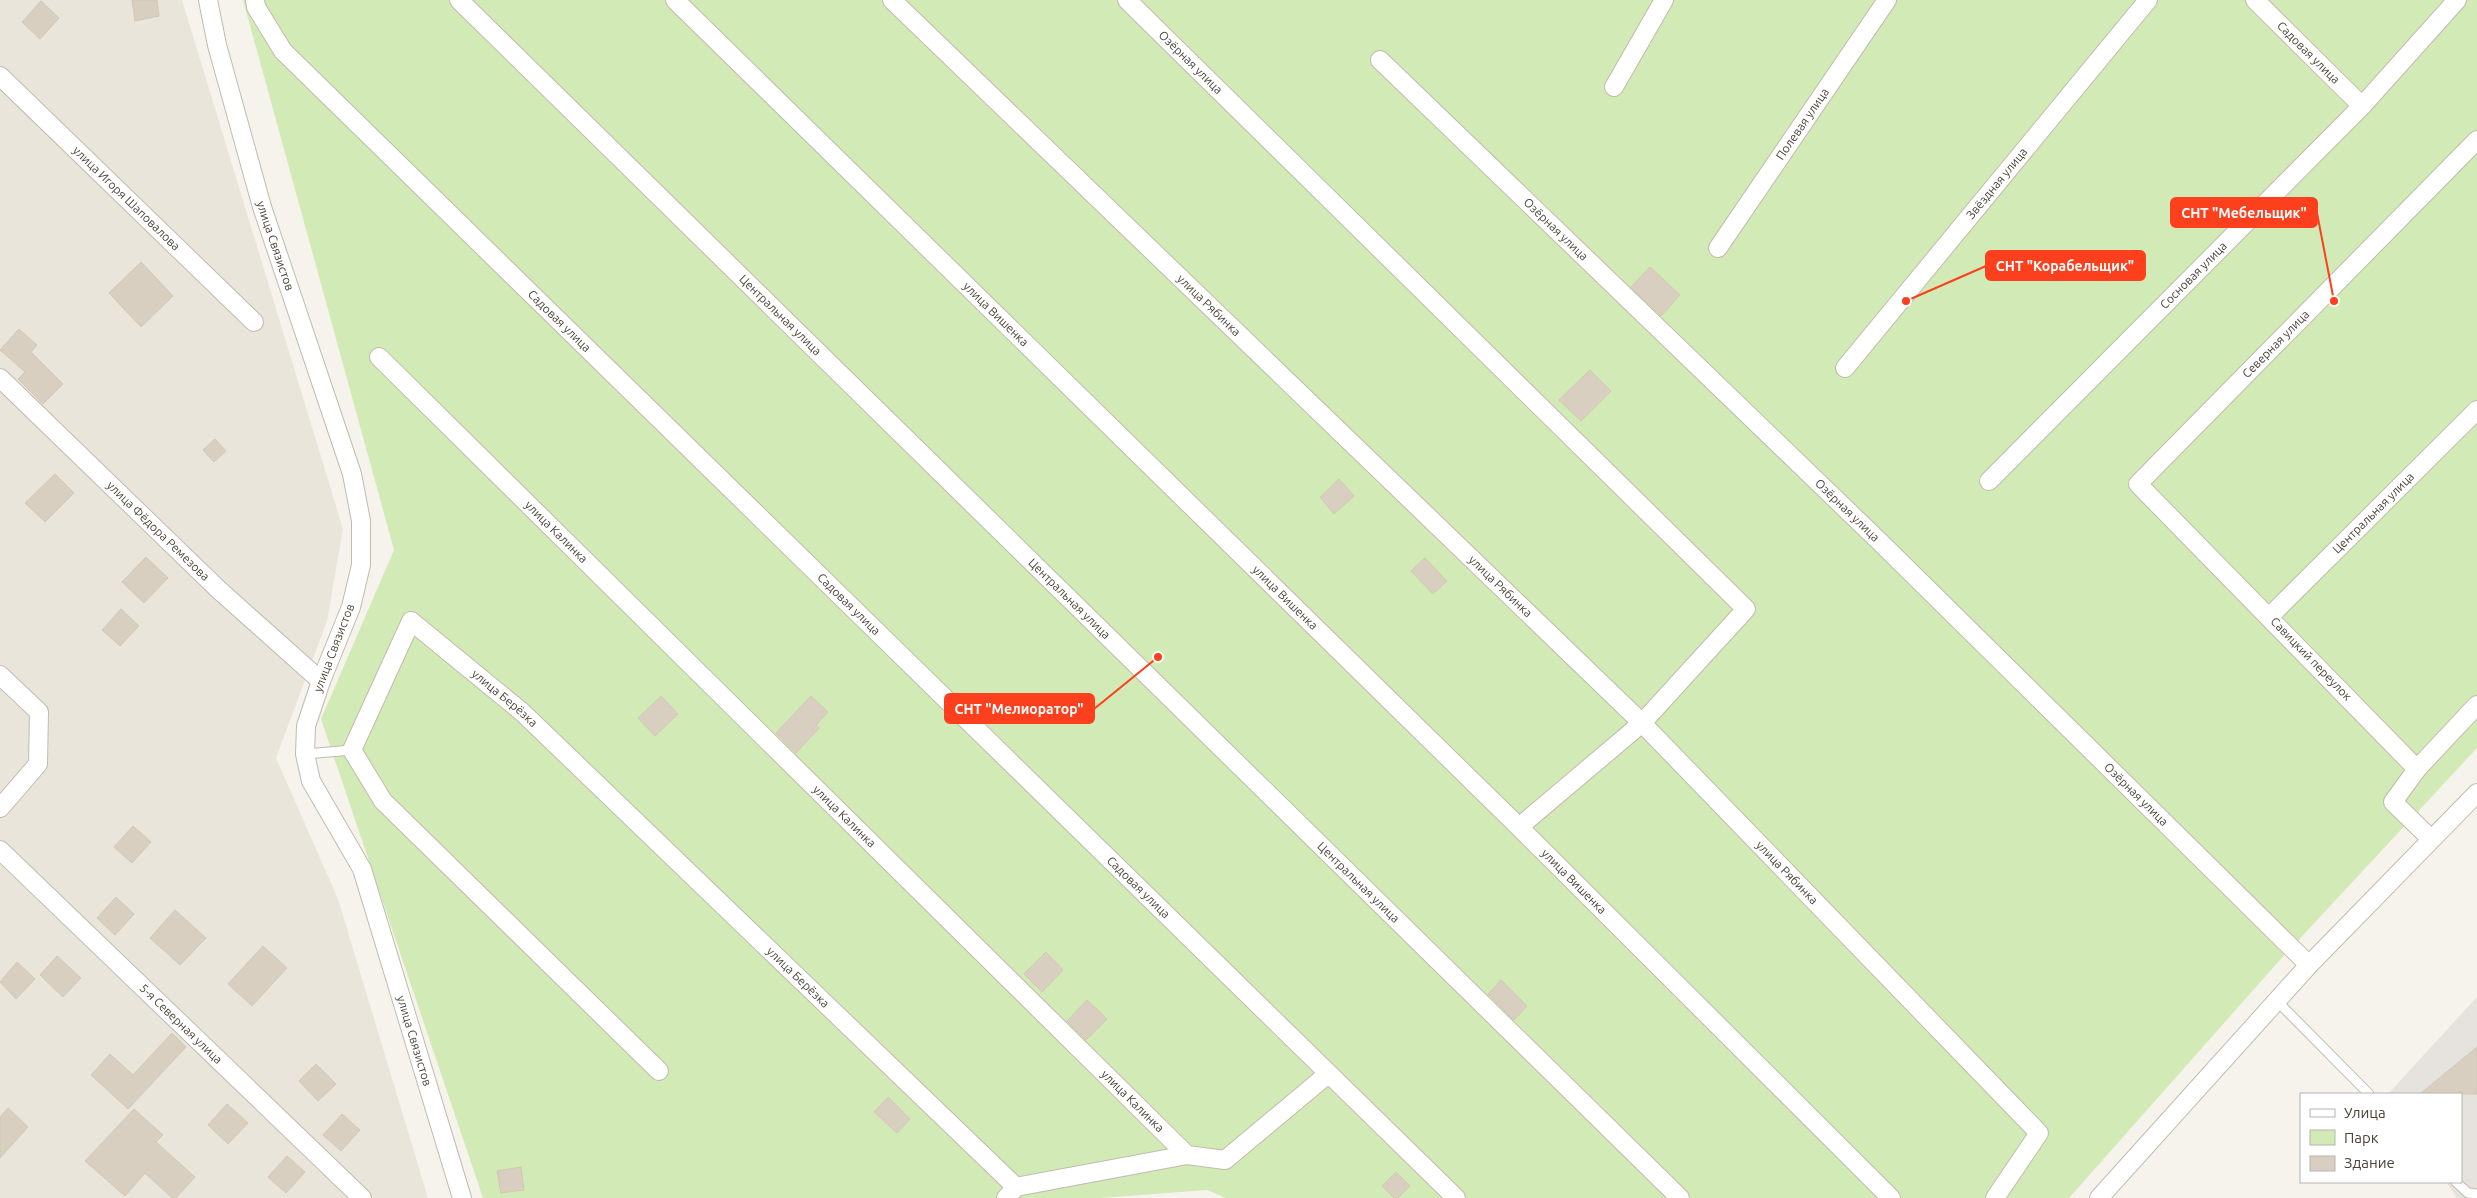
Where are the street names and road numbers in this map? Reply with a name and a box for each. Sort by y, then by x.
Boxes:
street label: Садовая улица [2275,19,2343,86]
street label: Озёрная улица [1156,28,1225,96]
street label: Полевая улица [1773,85,1831,162]
street label: улица Игоря Шаповалова [71,143,183,253]
street label: Звёздная улица [1964,145,2030,221]
street label: Озёрная улица [1521,195,1591,263]
street label: улица Связистов [255,199,297,292]
street label: Сосновая улица [2157,239,2229,311]
street label: Центральная улица [737,272,824,358]
street label: улица Рябинка [1175,272,1243,338]
street label: улица Вишенка [961,279,1031,349]
street label: Садовая улица [526,287,594,354]
street label: Северная улица [2239,307,2312,380]
street label: Центральная улица [2330,470,2416,556]
street label: Озёрная улица [1813,476,1882,544]
street label: улица Фёдора Ремезова [105,478,212,583]
street label: улица Калинка [523,498,590,565]
street label: улица Рябинка [1466,553,1535,620]
street label: Центральная улица [1026,556,1113,641]
street label: улица Вишенка [1250,563,1321,632]
street label: Садовая улица [815,570,883,637]
street label: улица Связистов [311,602,356,694]
street label: Савицкий переулок [2268,614,2354,703]
street label: улица Берёзка [470,667,540,729]
street label: Озёрная улица [2102,760,2171,828]
street label: улица Калинка [811,783,879,850]
street label: улица Рябинка [1754,838,1821,907]
street label: Центральная улица [1315,839,1402,925]
street label: улица Вишенка [1539,846,1609,916]
street label: Садовая улица [1105,854,1173,921]
street label: улица Берёзка [764,944,832,1010]
street label: 5-я Северная улица [137,981,225,1066]
street label: улица Связистов [395,994,435,1087]
street label: улица Калинка [1099,1067,1167,1134]

